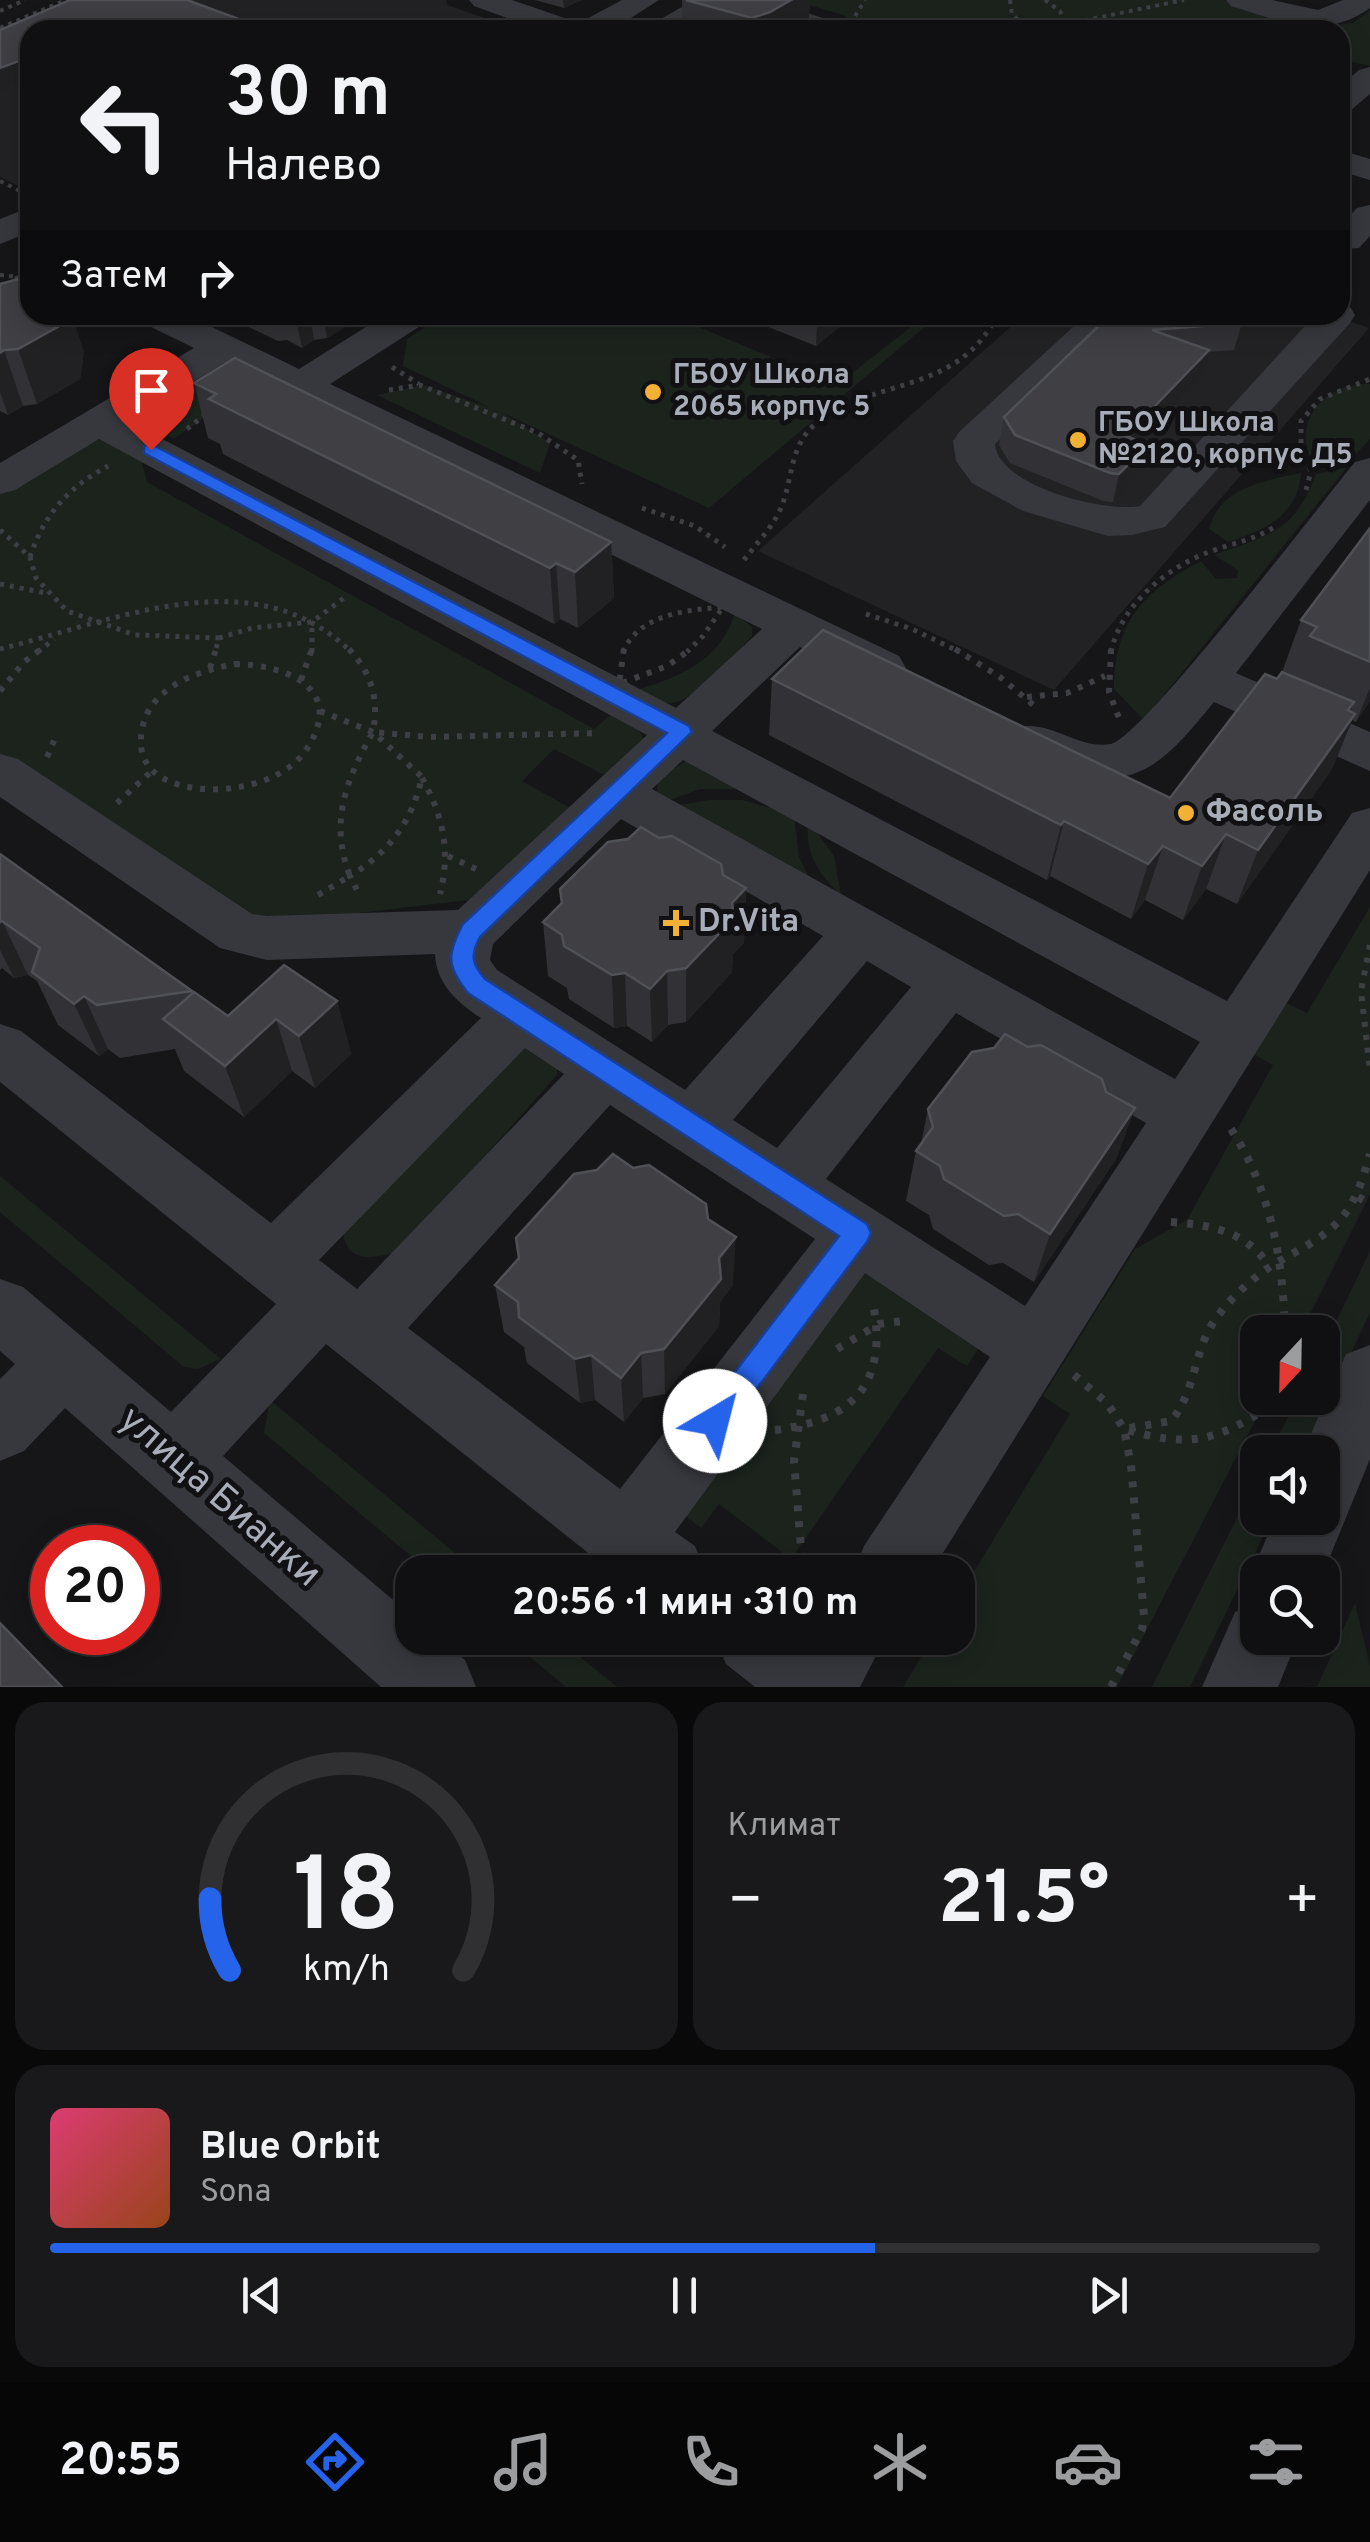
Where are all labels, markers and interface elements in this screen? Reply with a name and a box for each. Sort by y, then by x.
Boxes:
text: 30 m [225,52,391,141]
icon: left [60,60,190,190]
text: Налево [225,139,382,196]
icon: right [188,250,243,305]
text: Затем [60,253,168,302]
pin [109,348,194,451]
place label: ГБОУ Школа 2065 корпус 5 [673,358,870,426]
icon: arrive [124,363,179,418]
marker: ГБОУ Школа 2065 корпус 5 [642,381,664,403]
place label: ГБОУ Школа №2120, корпус Д5 [1098,406,1353,474]
marker: ГБОУ Школа №2120, корпус Д5 [1067,429,1089,451]
place label: Фасоль [1206,793,1323,833]
marker: Фасоль [1175,802,1197,824]
place label: Dr.Vita [698,903,799,943]
marker: Dr.Vita [663,910,689,936]
north arrow [1240,1315,1340,1415]
map controls [1240,1315,1340,1655]
position arrow [663,1369,767,1473]
street label: улица Бианки [107,1397,331,1599]
button: sound [1240,1435,1340,1535]
speed limit sign: 20 [30,1525,160,1655]
button: search [1240,1555,1340,1655]
text: 20:56 · 1 мин · 310 m [512,1580,858,1629]
text: Климат [728,1807,841,1847]
text: 18 [293,1836,400,1968]
text: 21.5° [938,1855,1109,1950]
text: − [728,1868,763,1938]
text: + [1285,1868,1320,1938]
text: km/h [303,1948,390,1994]
text: Blue Orbit [200,2124,381,2173]
text: Sona [200,2173,271,2213]
icon: previous [234,2268,289,2323]
icon: pause [657,2268,712,2323]
icon: next [1081,2268,1136,2323]
icon: directions [300,2427,370,2497]
icon: music [488,2427,558,2497]
icon: phone [676,2427,746,2497]
icon: climate [865,2427,935,2497]
icon: car [1053,2427,1123,2497]
icon: filters [1241,2427,1311,2497]
text: 20:55 [59,2434,182,2491]

